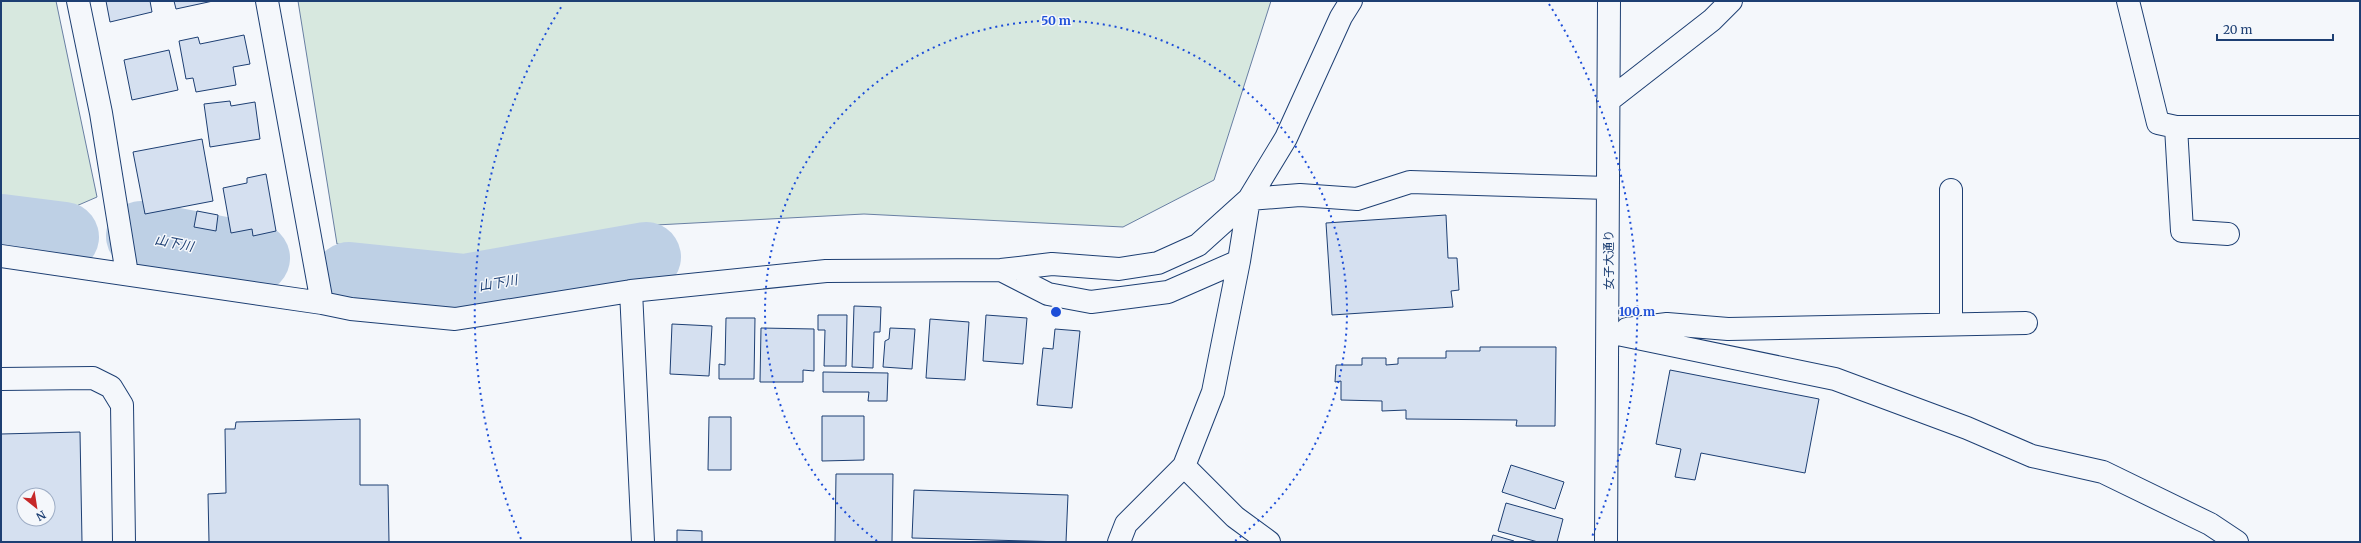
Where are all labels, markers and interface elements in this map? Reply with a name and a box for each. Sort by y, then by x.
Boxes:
text: 50 m [1041,13,1071,28]
scale bar [2217,16,2333,42]
text: 20 m [2223,22,2252,37]
street label: 女子大通り [1601,230,1616,290]
water label: 山下川 [153,231,197,255]
water label: 山下川 [477,271,521,295]
text: 100 m [1619,304,1655,319]
centre of rings [1049,305,1063,319]
north arrow [16,487,56,527]
text: N [33,507,48,524]

